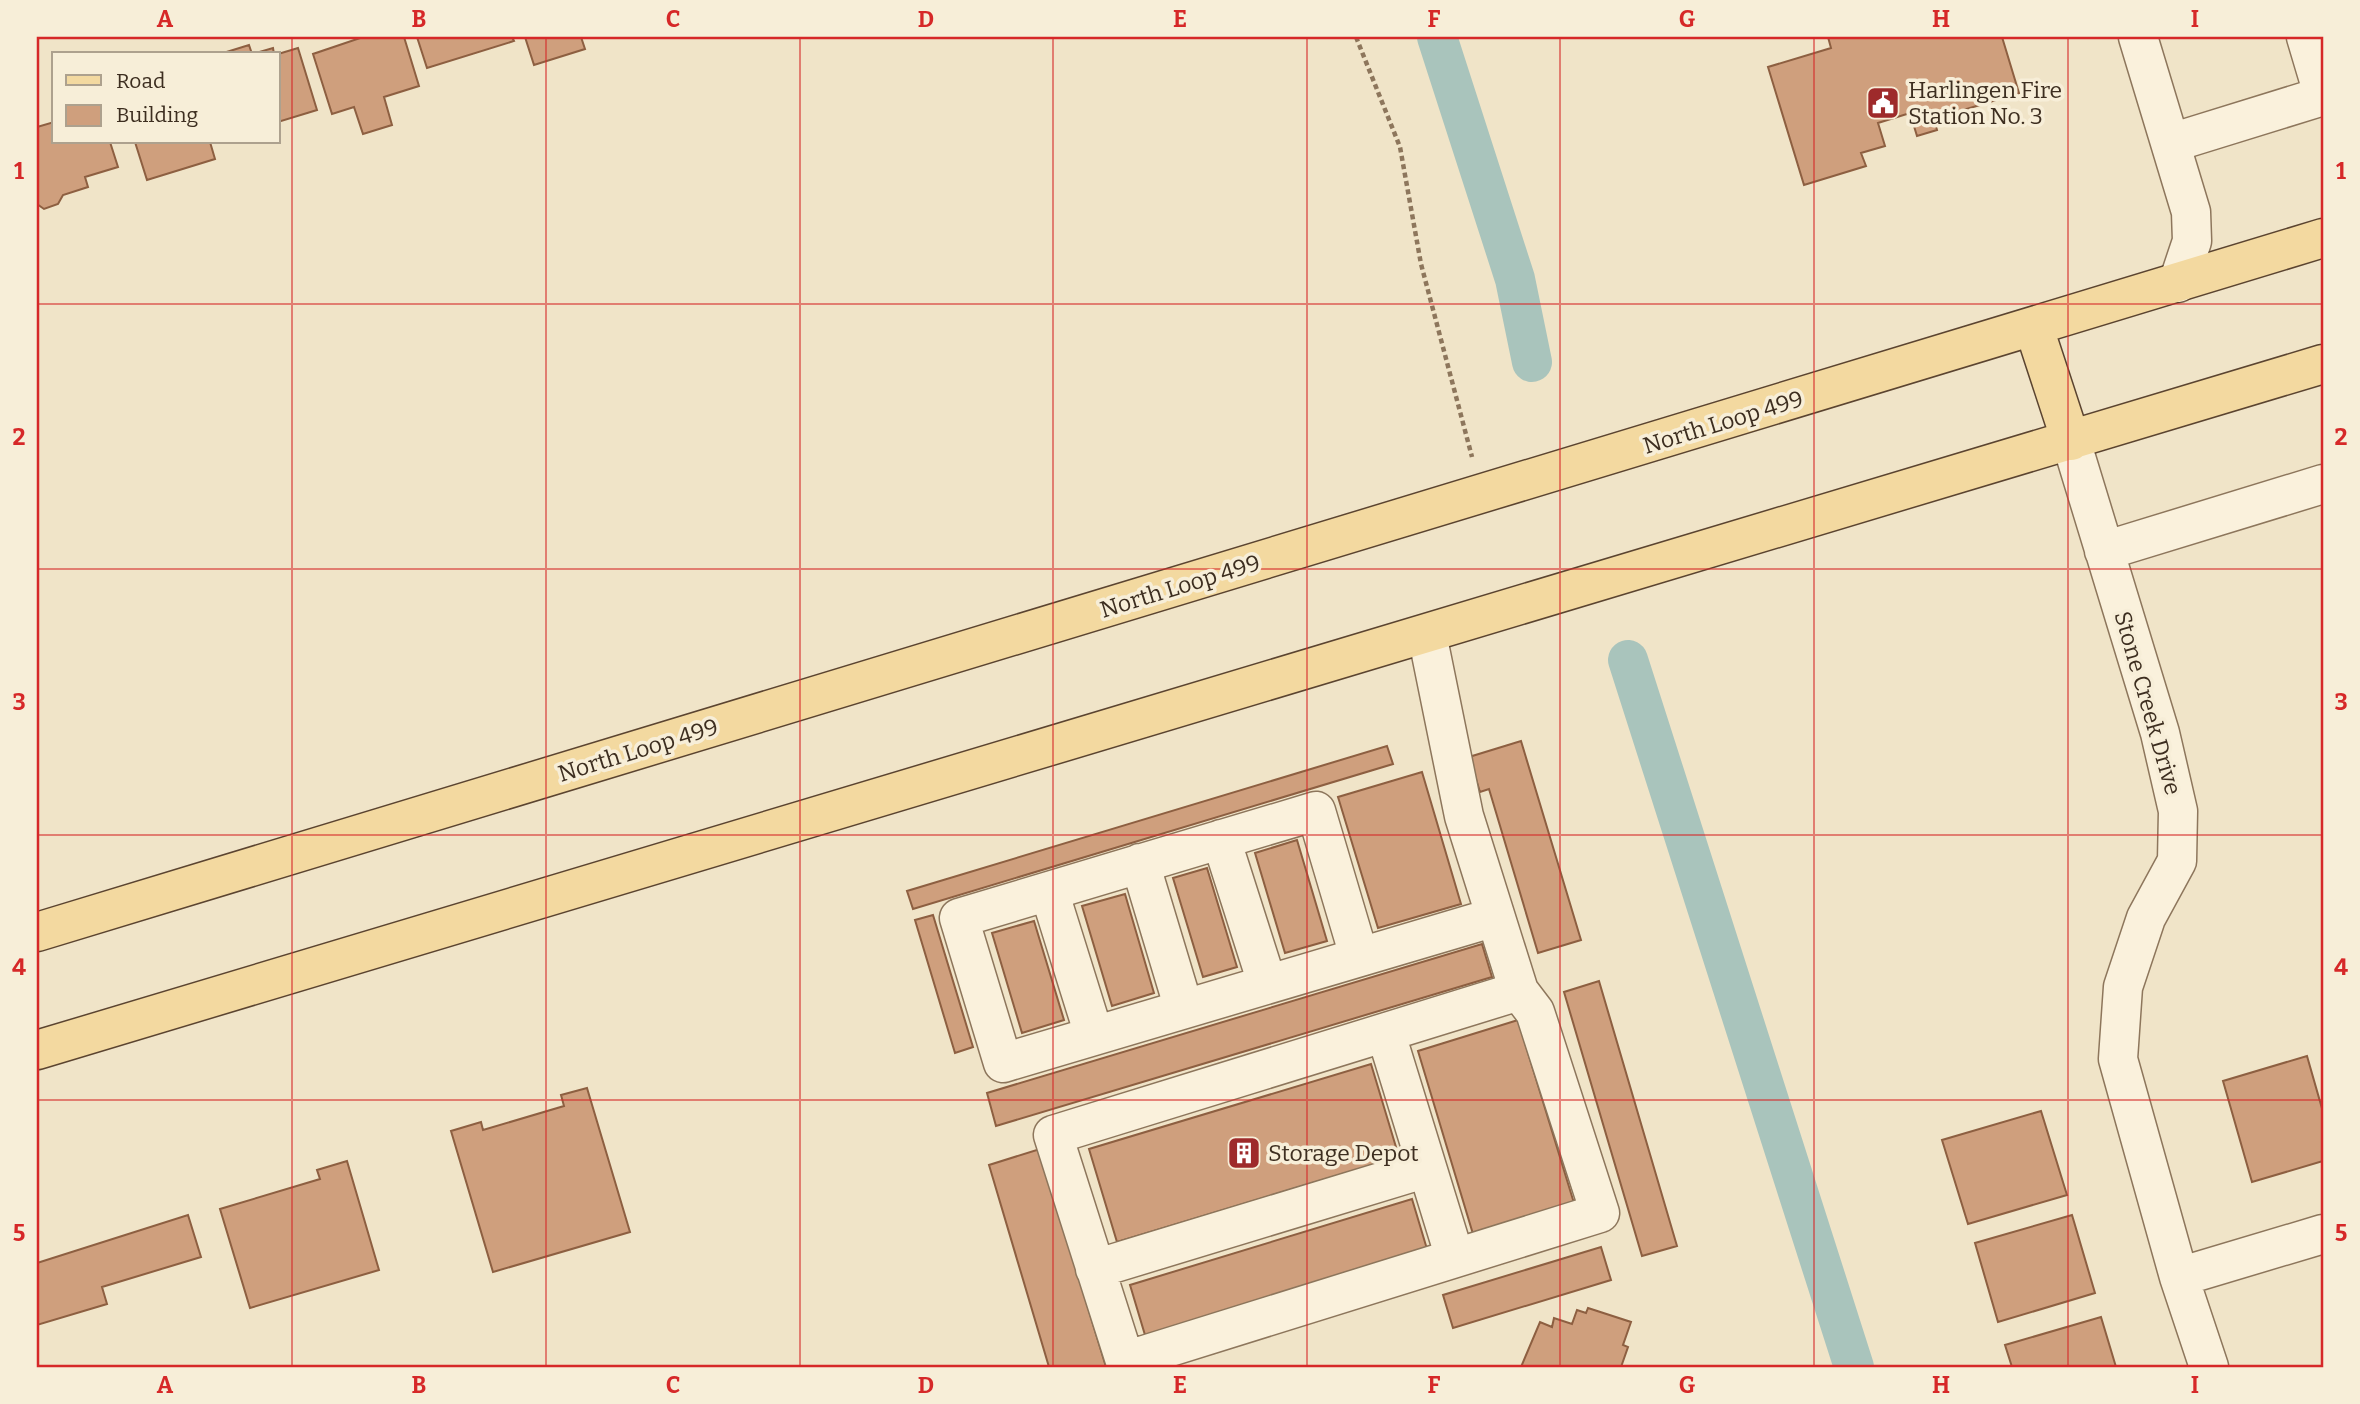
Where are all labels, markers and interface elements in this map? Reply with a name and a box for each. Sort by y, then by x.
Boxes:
text: A [157,5,174,33]
text: B [412,5,426,33]
text: C [666,5,680,33]
text: D [918,5,934,33]
text: E [1173,5,1187,33]
text: F [1428,5,1441,33]
text: G [1679,5,1696,33]
text: H [1932,5,1950,33]
text: I [2191,5,2199,33]
legend [52,52,280,144]
text: Road [116,68,165,94]
place label: Harlingen Fire Station No. 3 [1908,76,2062,130]
public building icon: Harlingen Fire Station No. 3 [1864,84,1902,122]
text: Building [116,102,199,128]
text: 1 [14,157,24,185]
text: 1 [2336,157,2346,185]
street label: North Loop 499 [1640,384,1806,460]
text: 2 [13,423,26,451]
text: 2 [2335,423,2348,451]
street label: North Loop 499 [1097,548,1263,624]
street label: Stone Creek Drive [2108,608,2188,798]
text: 3 [12,688,26,716]
text: 3 [2334,688,2348,716]
street label: North Loop 499 [555,712,721,788]
text: 4 [12,953,26,981]
text: 4 [2334,953,2348,981]
building icon: Storage Depot [1225,1134,1263,1172]
place label: Storage Depot [1268,1139,1419,1167]
text: 5 [13,1219,25,1247]
text: 5 [2335,1219,2347,1247]
text: A [157,1371,174,1399]
text: B [412,1371,426,1399]
text: C [666,1371,680,1399]
text: D [918,1371,934,1399]
text: E [1173,1371,1187,1399]
text: F [1428,1371,1441,1399]
text: G [1679,1371,1696,1399]
text: H [1932,1371,1950,1399]
text: I [2191,1371,2199,1399]

